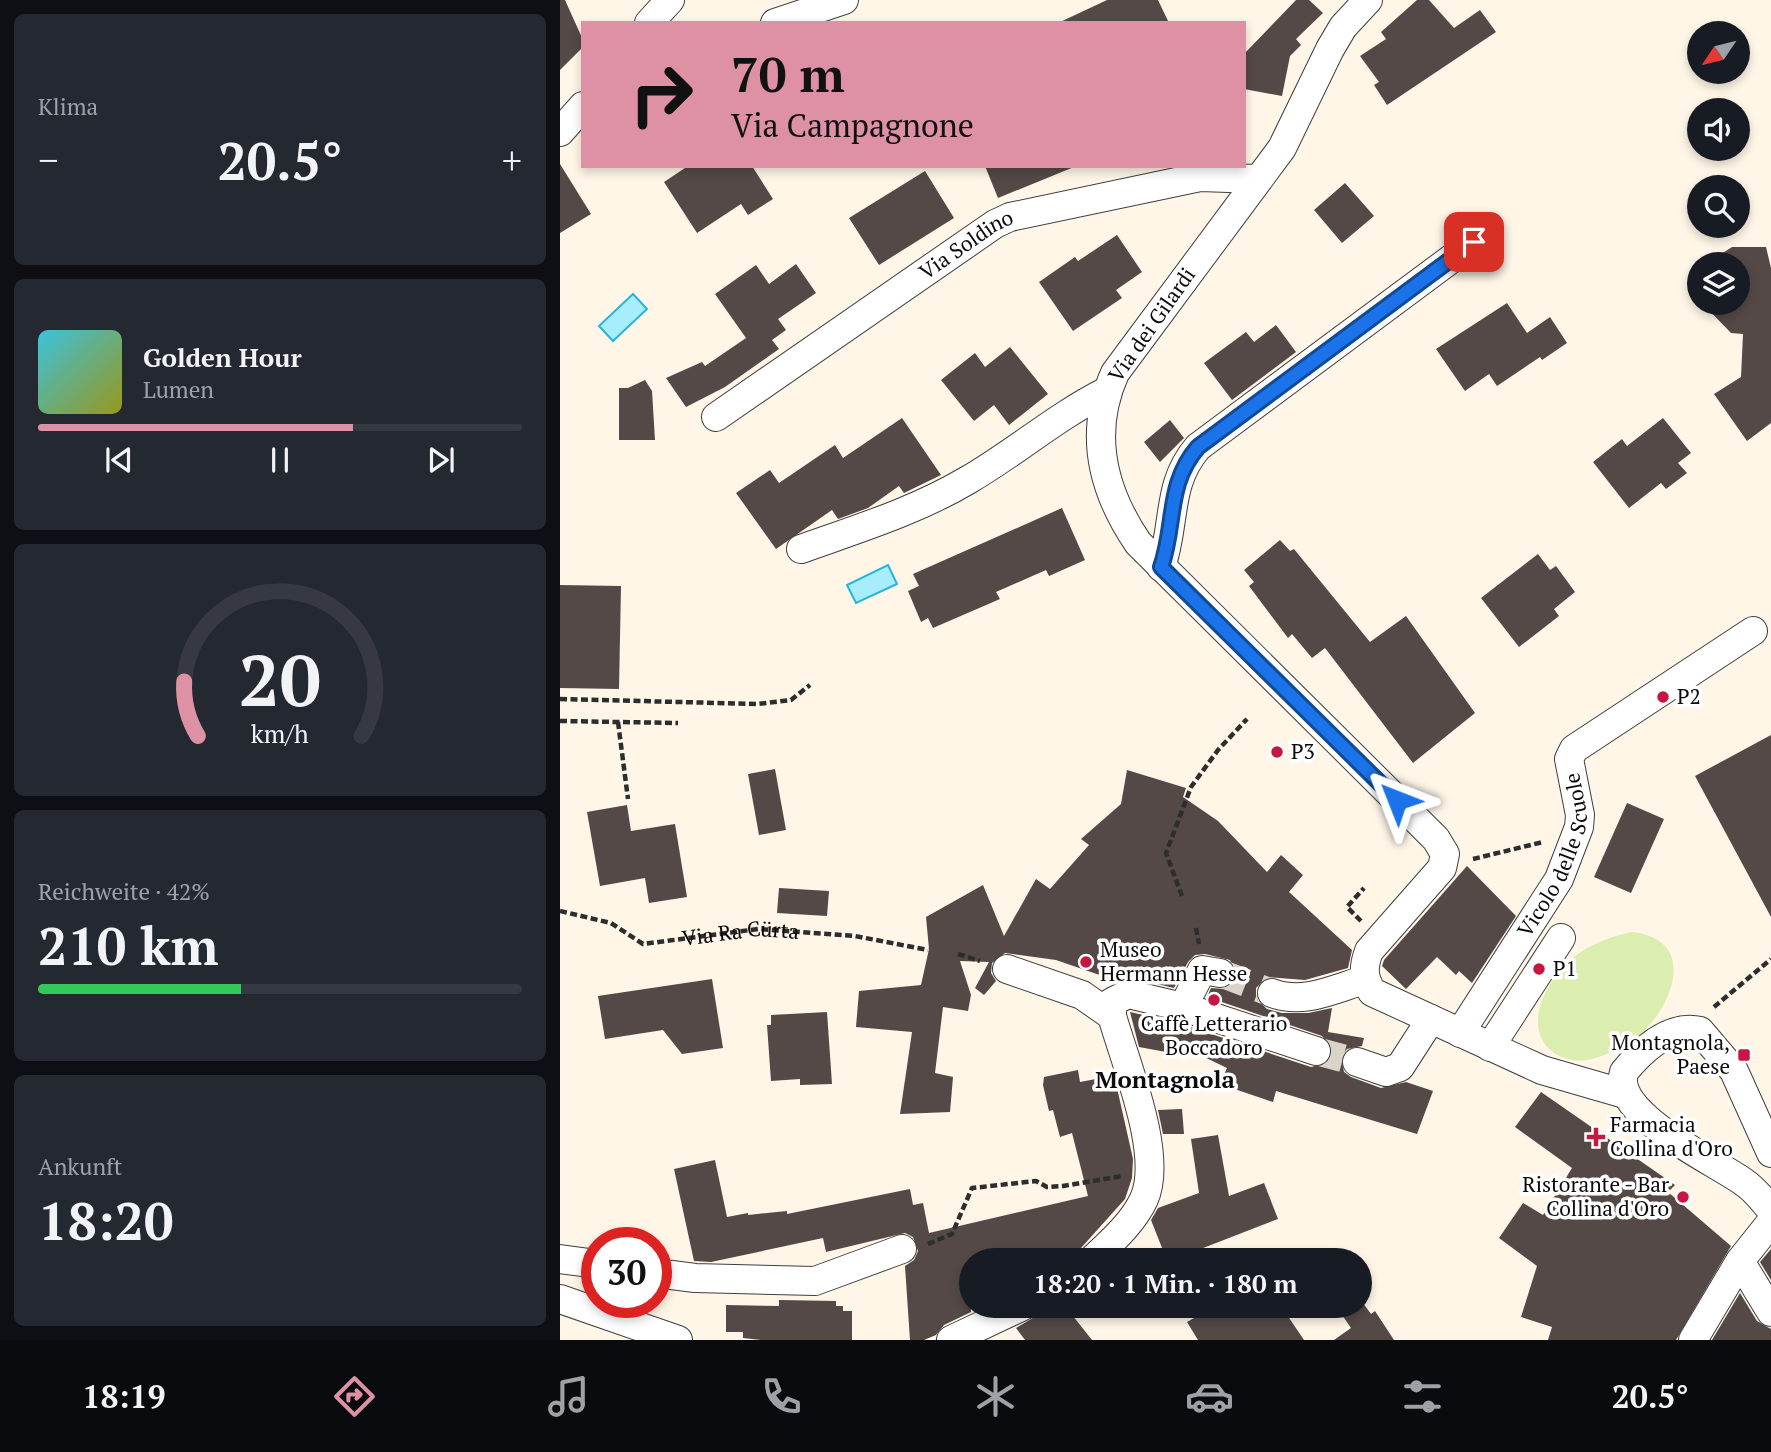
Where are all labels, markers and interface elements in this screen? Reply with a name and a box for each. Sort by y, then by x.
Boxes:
north arrow [1687,21,1750,84]
map controls [1687,21,1750,315]
text: 70 m [731,41,845,106]
icon: right [616,49,707,140]
text: Klima [38,91,98,122]
button: sound [1687,98,1750,161]
text: Via Campagnone [731,104,974,146]
text: 20.5° [217,126,343,195]
text: − [38,135,58,185]
text: + [502,135,522,185]
button: search [1687,175,1750,238]
street label: Via Soldino [913,203,1017,285]
pin [1444,212,1504,272]
icon: arrive [1455,223,1493,261]
button: layers [1687,252,1750,315]
street label: Via dei Gilardi [1101,262,1201,387]
text: Golden Hour [143,340,302,374]
text: Lumen [143,374,214,405]
icon: previous [100,441,138,479]
icon: pause [261,441,299,479]
icon: next [422,441,460,479]
text: 20 [239,630,321,727]
place label: P2 [1677,682,1701,710]
marker: P2 [1655,689,1671,705]
text: km/h [251,717,309,750]
place label: P3 [1291,737,1315,765]
marker: P3 [1269,744,1285,760]
position arrow [1360,763,1434,837]
street label: Vicolo delle Scuole [1510,771,1593,942]
text: Reichweite · 42% [38,876,210,907]
text: 210 km [38,911,219,980]
street label: Via Ra Cürta [680,914,801,952]
place label: Museo Hermann Hesse [1100,935,1247,987]
marker: Museo Hermann Hesse [1078,954,1094,970]
place label: P1 [1553,954,1577,982]
marker: P1 [1531,961,1547,977]
marker: Caffè Letterario Boccadoro [1206,992,1222,1008]
place label: Caffè Letterario Boccadoro [1141,1009,1287,1061]
place label: Montagnola, Paese [1611,1028,1730,1080]
marker: Montagnola, Paese [1736,1047,1752,1063]
district label: Montagnola [1095,1063,1235,1095]
place label: Farmacia Collina d'Oro [1610,1110,1733,1162]
marker: Farmacia Collina d'Oro [1588,1129,1604,1145]
text: Ankunft [38,1151,122,1182]
place label: Ristorante - Bar Collina d'Oro [1522,1170,1669,1222]
text: 18:20 [38,1186,173,1255]
marker: Ristorante - Bar Collina d'Oro [1675,1189,1691,1205]
speed limit sign: 30 [581,1227,672,1318]
text: 18:20 · 1 Min. · 180 m [1033,1266,1298,1300]
icon: directions [330,1372,379,1421]
icon: music [544,1372,593,1421]
icon: phone [757,1372,806,1421]
icon: climate [971,1372,1020,1421]
icon: car [1185,1372,1234,1421]
icon: filters [1398,1372,1447,1421]
text: 18:19 [82,1375,166,1417]
text: 20.5° [1612,1375,1689,1417]

